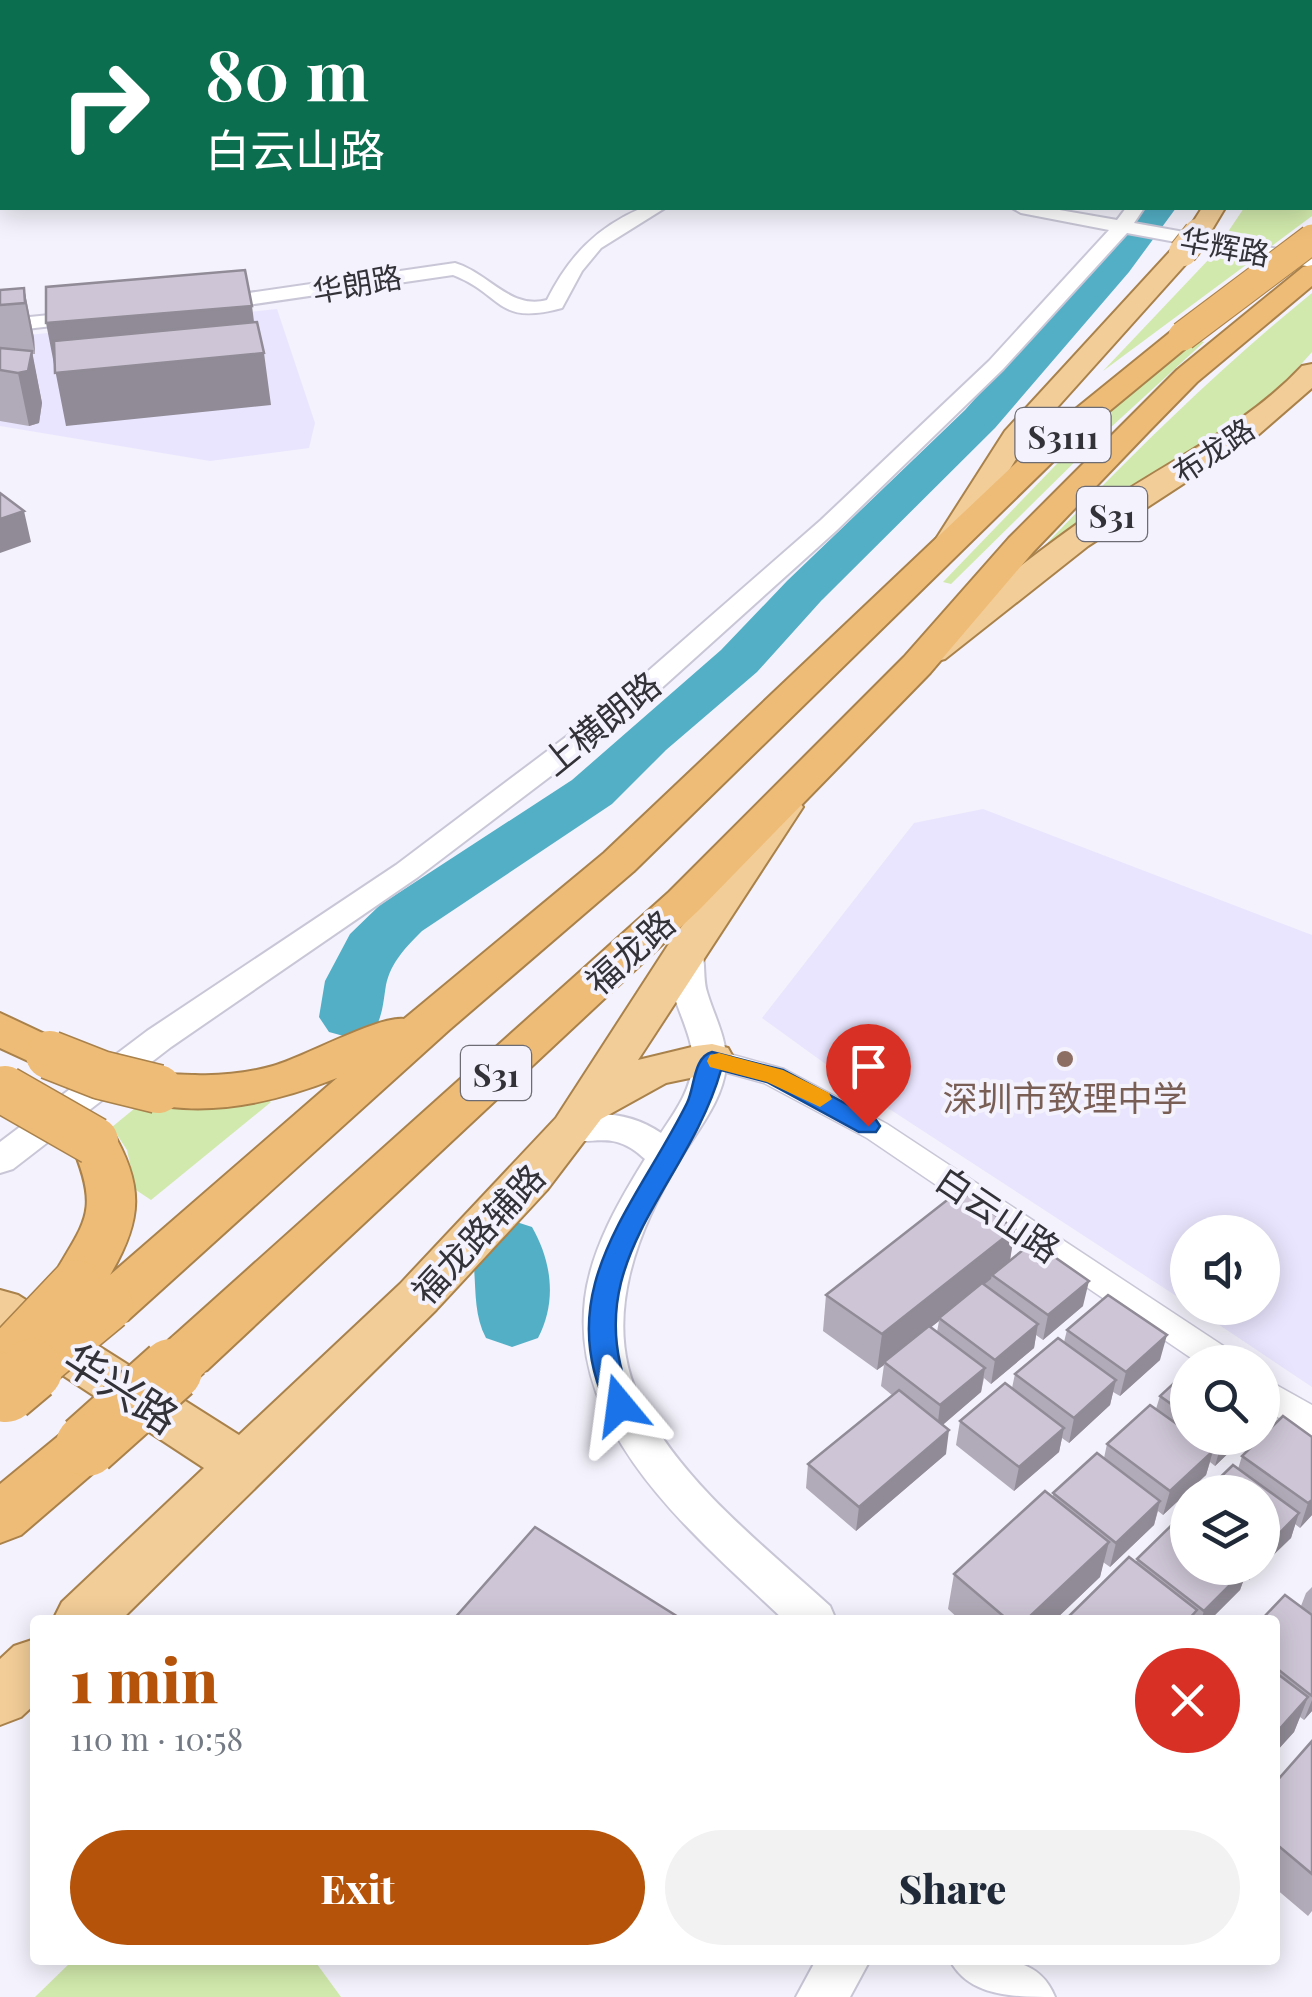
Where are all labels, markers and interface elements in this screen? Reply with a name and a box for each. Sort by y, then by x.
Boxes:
text: 80 m [205,25,369,119]
icon: right [40,40,170,170]
text: 白云山路 [205,118,385,178]
street label: 华辉路 [1177,218,1273,274]
street label: 华朗路 [309,255,405,311]
road number: S3111 [1016,408,1110,462]
street label: 布龙路 [1165,408,1261,492]
road number: S31 [1077,487,1147,541]
street label: 上横朗路 [531,660,669,784]
street label: 福龙路 [574,898,684,1004]
pin [826,1024,911,1127]
icon: arrive [841,1039,896,1094]
road number: S31 [461,1046,531,1100]
marker: 深圳市致理中学 [1054,1048,1076,1070]
place label: 深圳市致理中学 [942,1073,1188,1120]
street label: 福龙路辅路 [400,1153,554,1313]
street label: 白云山路 [928,1154,1070,1272]
map controls [1170,1215,1280,1585]
button: sound [1170,1215,1280,1325]
street label: 华兴路 [54,1329,190,1445]
button: search [1170,1345,1280,1455]
position arrow [568,1353,672,1457]
button: layers [1170,1475,1280,1585]
text: 1 min [70,1638,218,1718]
button: close [1135,1648,1240,1753]
text: 110 m · 10:58 [70,1716,243,1759]
button: Exit [70,1830,645,1945]
button: Share [665,1830,1240,1945]

